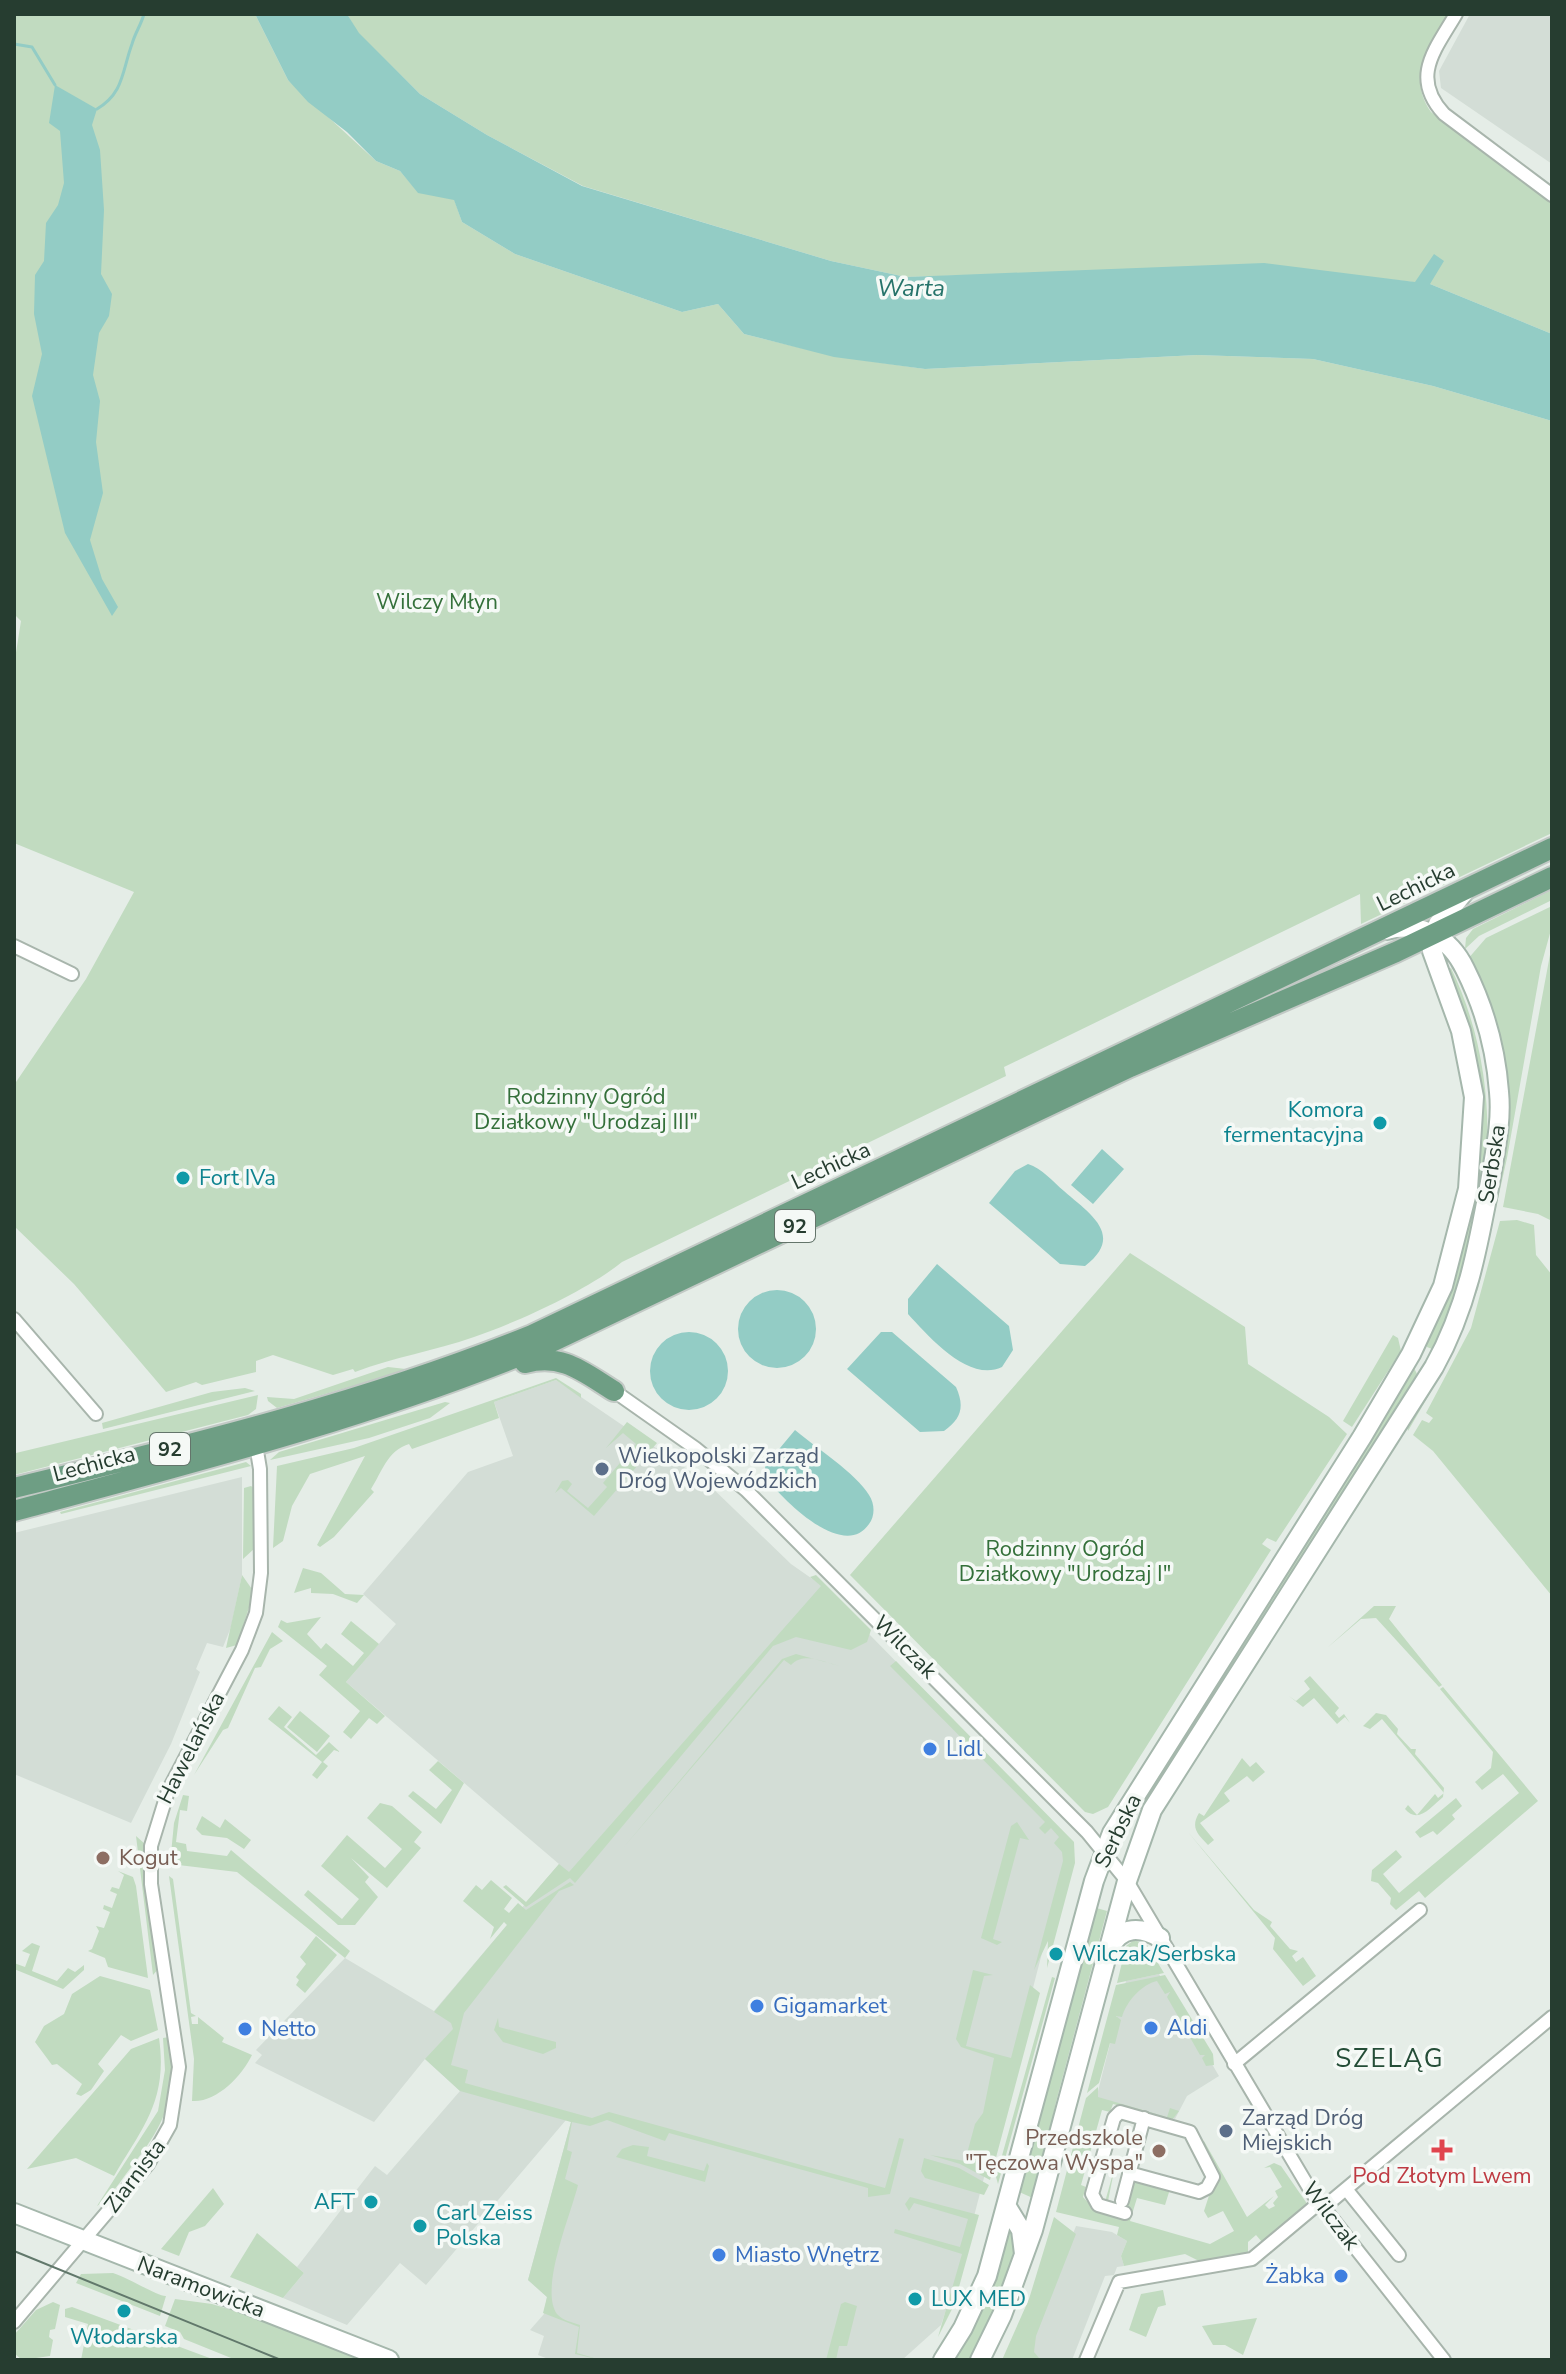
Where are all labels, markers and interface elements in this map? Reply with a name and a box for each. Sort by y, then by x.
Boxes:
water label: Warta [877,272,945,304]
park label: Wilczy Młyn [376,587,498,617]
street label: Lechicka [1372,855,1460,919]
park label: Rodzinny Ogród Działkowy "Urodzaj III" [474,1082,698,1137]
place label: Komora fermentacyjna [1224,1095,1364,1150]
marker: Komora fermentacyjna [1371,1114,1389,1132]
street label: Serbska [1471,1123,1513,1205]
street label: Lechicka [787,1135,875,1197]
place label: Fort IVa [199,1163,276,1193]
marker: Fort IVa [174,1169,192,1187]
road number: 92 [775,1210,815,1242]
road number: 92 [150,1433,190,1465]
street label: Lechicka [50,1439,138,1489]
place label: Wielkopolski Zarząd Dróg Wojewódzkich [618,1441,819,1496]
marker: Wielkopolski Zarząd Dróg Wojewódzkich [593,1460,611,1478]
park label: Rodzinny Ogród Działkowy "Urodzaj I" [959,1534,1171,1589]
street label: Wilczak [867,1609,944,1686]
street label: Hawelańska [150,1687,232,1809]
place label: Lidl [946,1734,983,1764]
marker: Lidl [921,1740,939,1758]
street label: Serbska [1087,1789,1149,1873]
place label: Kogut [119,1843,178,1873]
marker: Kogut [94,1849,112,1867]
place label: Wilczak/Serbska [1072,1939,1236,1969]
marker: Wilczak/Serbska [1047,1945,1065,1963]
place label: Gigamarket [773,1991,887,2021]
marker: Gigamarket [748,1997,766,2015]
place label: Aldi [1167,2013,1207,2043]
place label: Netto [261,2014,316,2044]
marker: Aldi [1142,2019,1160,2037]
marker: Netto [236,2020,254,2038]
district label: SZELĄG [1335,2041,1445,2076]
place label: Zarząd Dróg Miejskich [1242,2103,1364,2158]
marker: Zarząd Dróg Miejskich [1217,2122,1235,2140]
place label: Przedszkole "Tęczowa Wyspa" [965,2123,1143,2178]
street label: Ziarnista [97,2133,173,2219]
marker: Pod Złotym Lwem [1433,2141,1451,2159]
marker: Przedszkole "Tęczowa Wyspa" [1150,2142,1168,2160]
place label: Pod Złotym Lwem [1352,2161,1532,2191]
street label: Wilczak [1295,2176,1367,2257]
place label: AFT [314,2187,356,2217]
marker: AFT [362,2193,380,2211]
place label: Carl Zeiss Polska [436,2198,533,2253]
marker: Carl Zeiss Polska [411,2217,429,2235]
place label: Miasto Wnętrz [735,2240,880,2270]
marker: Miasto Wnętrz [710,2246,728,2264]
street label: Naramowicka [133,2249,269,2325]
place label: Żabka [1265,2261,1325,2291]
marker: Żabka [1332,2267,1350,2285]
place label: LUX MED [931,2284,1026,2314]
marker: LUX MED [906,2290,924,2308]
marker: Włodarska [115,2302,133,2320]
place label: Włodarska [70,2322,178,2352]

